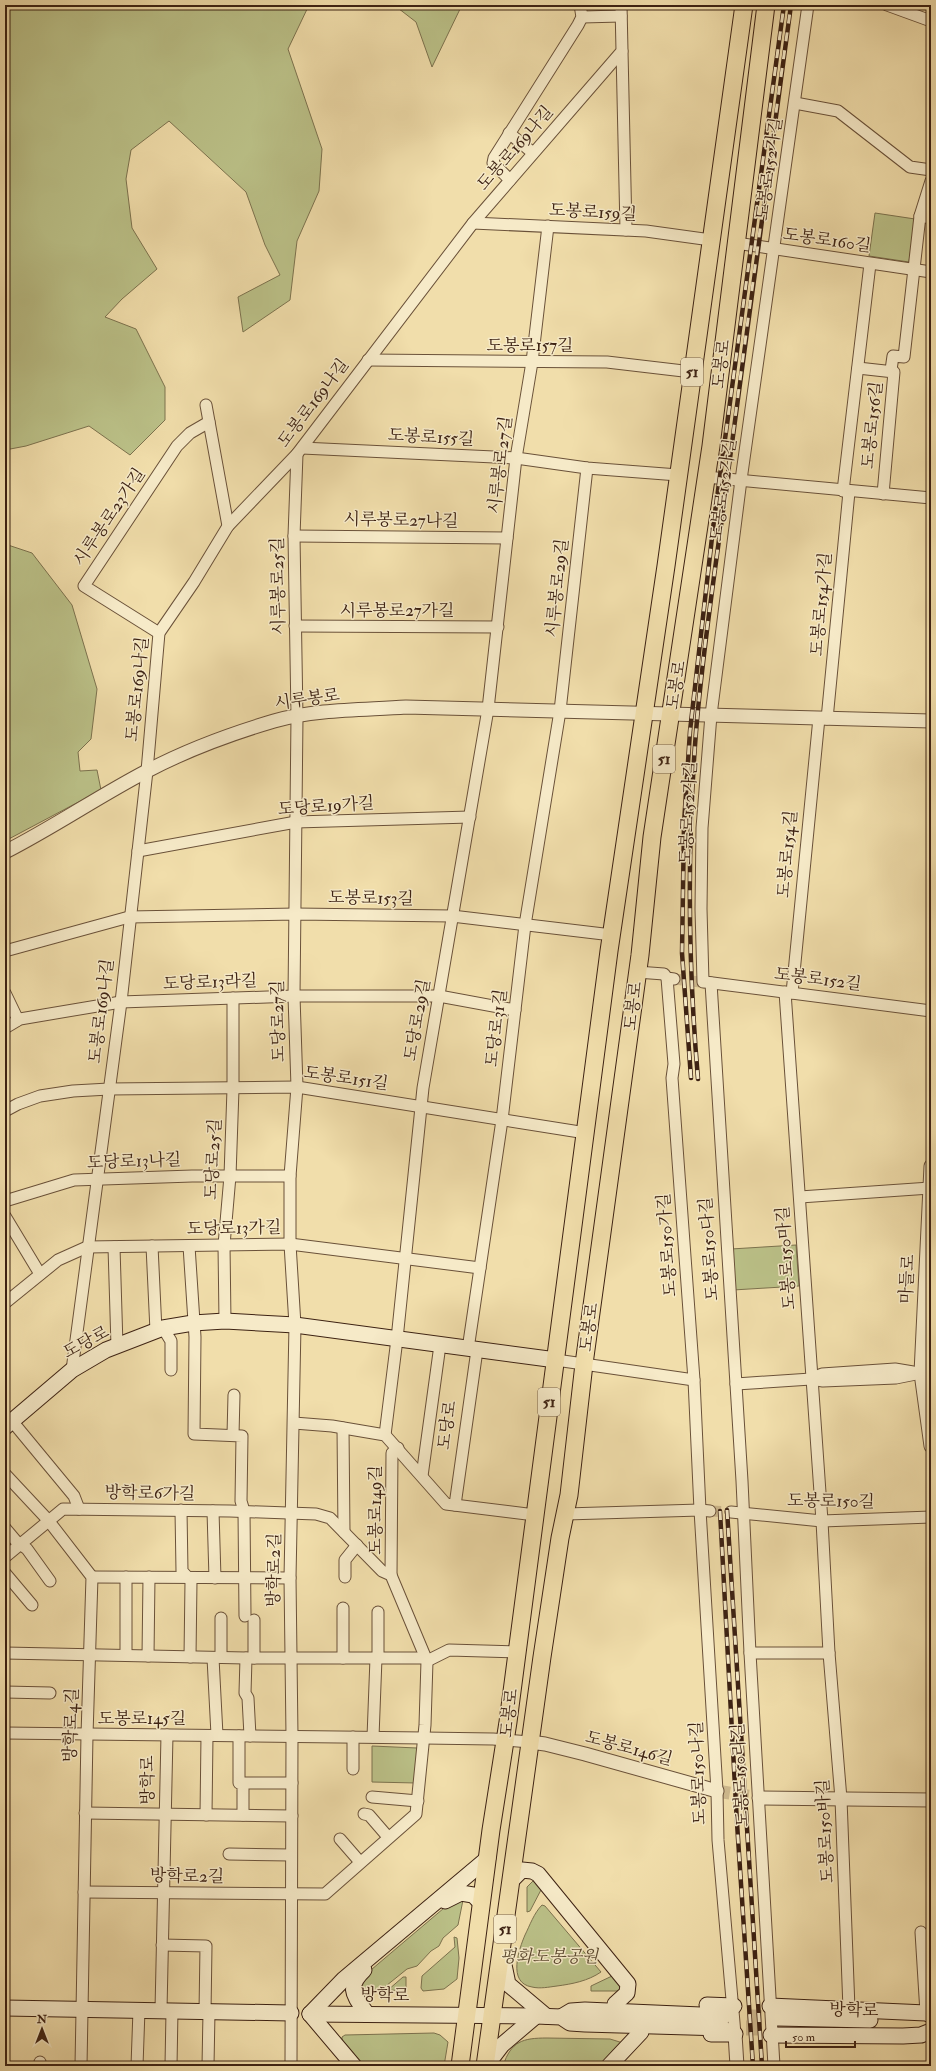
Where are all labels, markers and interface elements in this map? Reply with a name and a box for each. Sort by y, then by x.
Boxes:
street label: 도봉로169나길 [473,101,557,195]
street label: 도봉로152가길 [751,116,787,222]
street label: 도봉로159길 [549,199,637,225]
street label: 도봉로160길 [781,223,873,257]
street label: 도봉로157길 [487,335,573,356]
street label: 도봉로 [708,338,734,390]
street label: 도봉로169나길 [273,355,353,451]
road number: 51 [681,358,703,386]
street label: 도봉로156길 [857,380,887,470]
street label: 시루봉로27길 [484,415,516,515]
street label: 도봉로155길 [387,424,475,450]
street label: 도봉로152가길 [705,437,741,543]
street label: 시루봉로23가길 [69,464,149,570]
street label: 시루봉로27나길 [343,508,459,532]
street label: 시루봉로25길 [267,537,289,635]
street label: 시루봉로29길 [541,537,573,639]
street label: 도봉로154가길 [806,551,836,657]
street label: 시루봉로27가길 [340,600,454,621]
street label: 도봉로169나길 [121,635,153,743]
street label: 도봉로 [662,658,690,711]
street label: 시루봉로 [273,684,342,714]
road number: 51 [653,745,675,773]
street label: 도봉로152가길 [675,760,701,866]
street label: 도당로19가길 [277,792,375,820]
street label: 도봉로154길 [773,809,801,899]
street label: 도봉로153길 [328,887,414,909]
street label: 도봉로169나길 [84,957,118,1065]
street label: 도봉로152길 [773,963,863,995]
street label: 도당로13라길 [162,970,258,994]
street label: 도당로29길 [399,977,435,1063]
street label: 도당로27길 [267,980,289,1062]
street label: 도봉로 [620,980,646,1032]
street label: 도당로31길 [481,988,511,1068]
street label: 도봉로151길 [302,1062,390,1094]
street label: 도당로25길 [200,1118,226,1200]
street label: 도당로13나길 [86,1149,182,1173]
street label: 도봉로150가길 [653,1192,681,1298]
street label: 도봉로150다길 [695,1196,723,1302]
street label: 도봉로150마길 [772,1205,800,1311]
street label: 도당로13가길 [186,1217,282,1239]
street label: 마들로 [895,1253,919,1304]
street label: 도봉로 [575,1301,603,1353]
street label: 도당로 [59,1321,113,1363]
road number: 51 [538,1388,560,1416]
street label: 도당로 [433,1399,461,1451]
street label: 도봉로149길 [365,1465,386,1555]
street label: 방학로6가길 [104,1482,196,1504]
street label: 도봉로150길 [787,1490,875,1512]
street label: 방학로2길 [263,1533,285,1607]
street label: 방학로4길 [59,1687,83,1763]
street label: 도봉로 [496,1687,522,1739]
street label: 도봉로145길 [98,1708,186,1729]
street label: 도봉로150나길 [686,1721,710,1825]
street label: 도봉로150라길 [727,1722,753,1828]
street label: 도봉로146길 [583,1726,675,1770]
street label: 방학로 [137,1755,158,1805]
street label: 도봉로150바길 [812,1778,838,1884]
street label: 방학로2길 [150,1865,224,1887]
road number: 51 [494,1915,516,1943]
park label: 평화도봉공원 [500,1946,600,1967]
street label: 방학로 [360,1984,410,2006]
street label: 방학로 [829,1999,879,2021]
north arrow [22,2009,62,2049]
text: N [36,2013,48,2026]
scale bar [786,2023,855,2049]
text: 50 m [792,2030,816,2045]

